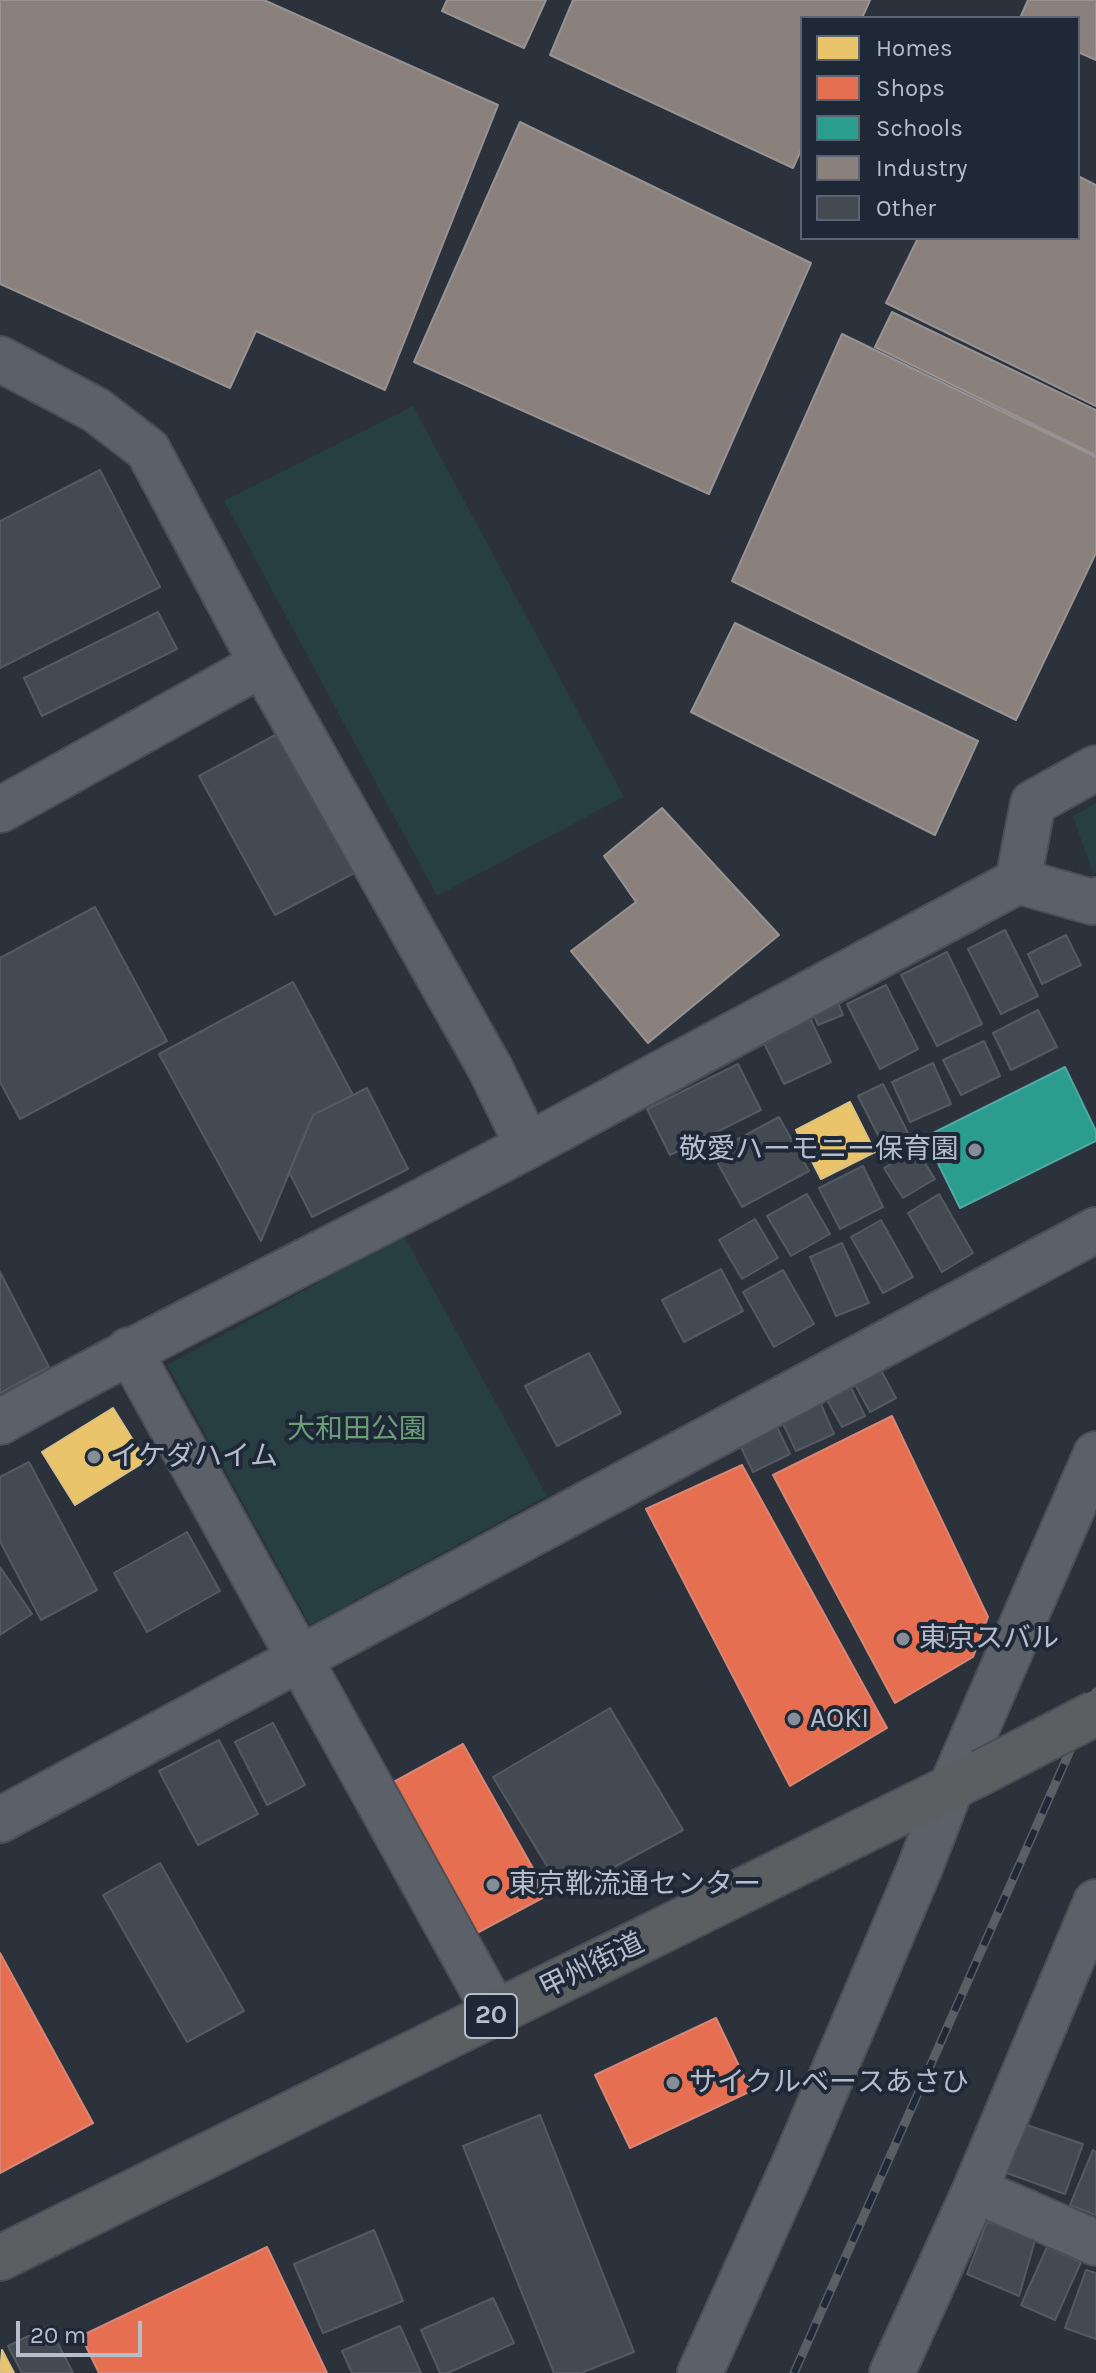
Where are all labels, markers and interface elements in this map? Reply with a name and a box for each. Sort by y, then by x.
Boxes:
legend [800,16,1080,240]
text: Homes [876,34,953,62]
text: Shops [876,74,945,102]
text: Schools [876,114,963,142]
text: Industry [876,154,967,182]
text: Other [876,194,936,222]
place label: 敬愛ハーモニー保育園 [679,1133,959,1167]
marker: 敬愛ハーモニー保育園 [966,1141,984,1159]
park label: 大和田公園 [287,1413,427,1447]
place label: イケダハイム [110,1440,278,1474]
marker: イケダハイム [85,1448,103,1466]
place label: 東京スバル [919,1622,1059,1656]
marker: 東京スバル [894,1630,912,1648]
place label: AOKI [810,1702,869,1736]
marker: AOKI [785,1710,803,1728]
place label: 東京靴流通センター [509,1868,761,1902]
marker: 東京靴流通センター [484,1876,502,1894]
street label: 甲州街道 [534,1926,650,2006]
road number: 20 [465,1994,517,2038]
place label: サイクルベースあさひ [689,2066,969,2100]
marker: サイクルベースあさひ [664,2074,682,2092]
scale bar [20,2305,146,2355]
text: 20 m [30,2321,86,2349]

